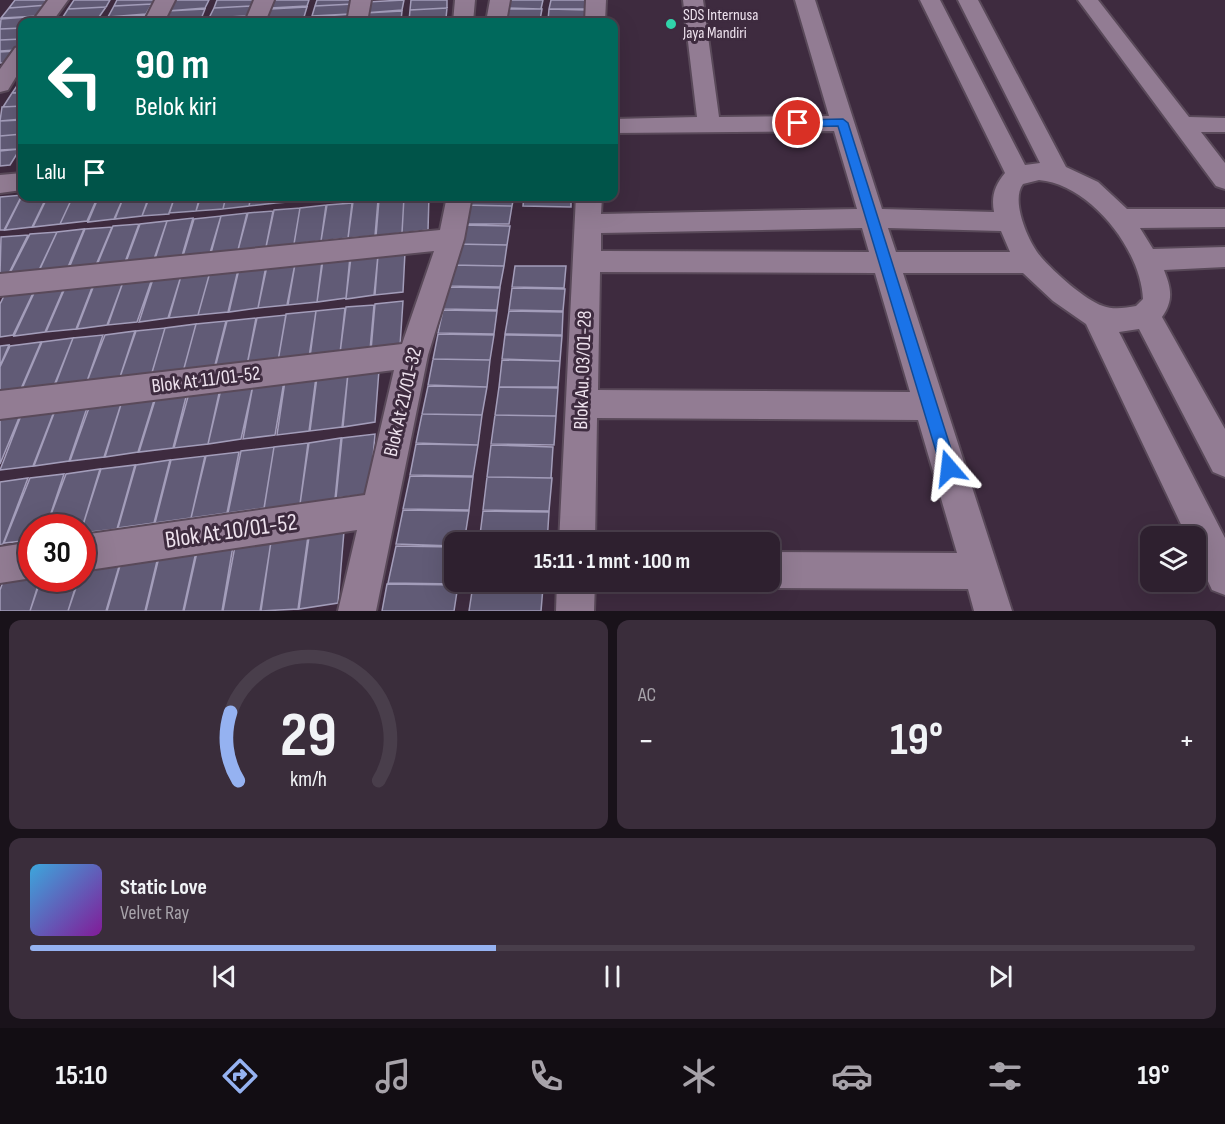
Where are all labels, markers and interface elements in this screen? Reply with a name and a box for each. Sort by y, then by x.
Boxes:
place label: SDS Internusa Jaya Mandiri [682,6,758,43]
marker: SDS Internusa Jaya Mandiri [664,17,678,31]
text: 90 m [135,40,209,91]
icon: left [36,42,114,120]
text: Belok kiri [135,91,217,123]
pin [772,97,823,148]
icon: arrive [781,106,814,139]
icon: arrive [78,156,111,189]
text: Lalu [36,159,66,186]
street label: Blok Au. 03/01-28 [569,310,597,430]
street label: Blok At 21/01-32 [379,345,427,459]
street label: Blok At 11/01-52 [150,361,262,399]
position arrow [917,436,981,500]
street label: Blok At 10/01-52 [163,507,299,555]
speed limit sign: 30 [18,514,96,592]
map controls [1140,526,1206,592]
button: layers [1140,526,1206,592]
text: 15:11 · 1 mnt · 100 m [534,548,690,575]
text: AC [638,683,656,707]
text: 29 [280,699,337,774]
text: 19° [890,713,943,768]
text: − [638,721,654,761]
text: + [1179,721,1195,761]
text: km/h [290,768,327,793]
text: Static Love [120,874,207,901]
text: Velvet Ray [120,901,189,925]
icon: previous [208,960,241,993]
icon: pause [596,960,629,993]
icon: next [984,960,1017,993]
icon: directions [219,1055,261,1097]
icon: music [372,1055,414,1097]
icon: phone [525,1055,567,1097]
icon: climate [678,1055,720,1097]
icon: car [831,1055,873,1097]
icon: filters [984,1055,1026,1097]
text: 15:10 [56,1060,108,1092]
text: 19° [1138,1060,1169,1092]

